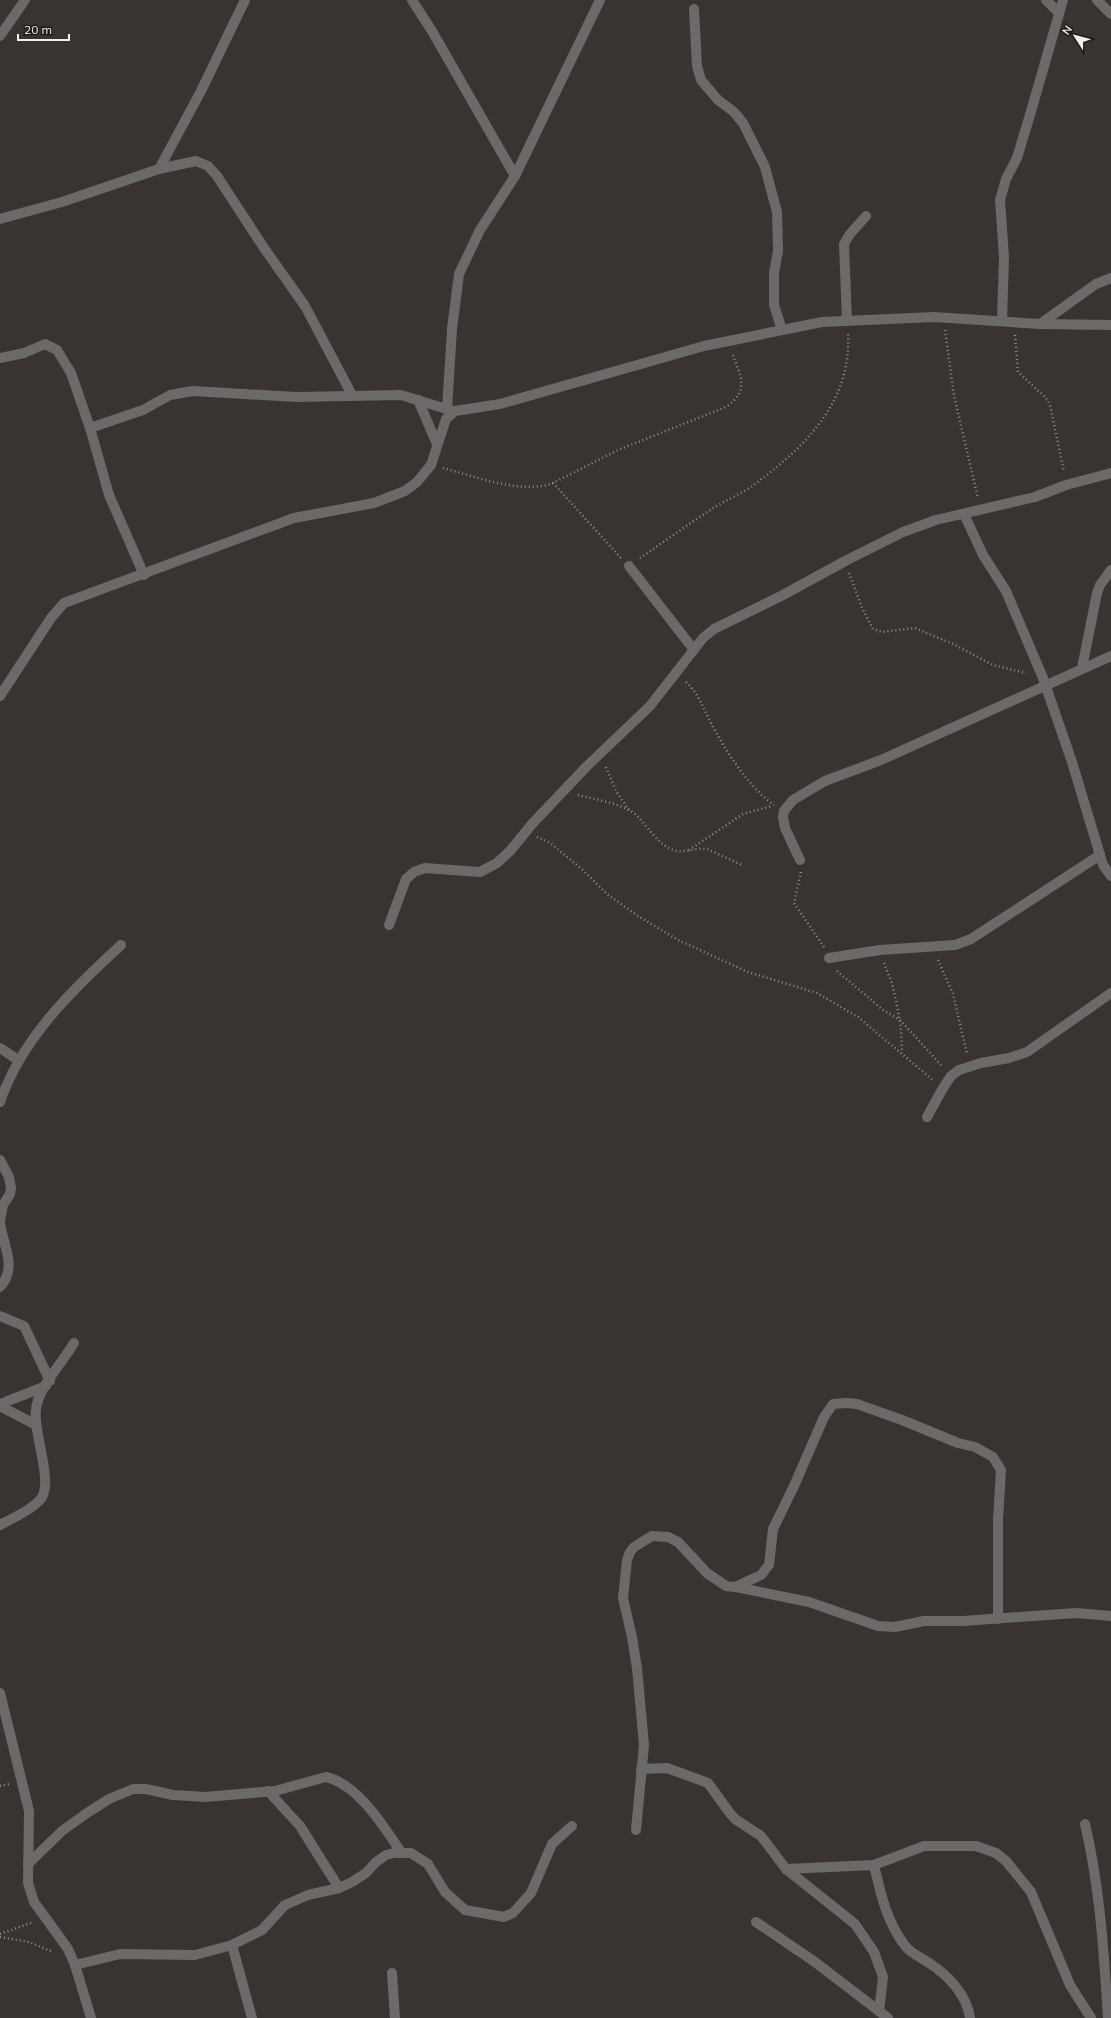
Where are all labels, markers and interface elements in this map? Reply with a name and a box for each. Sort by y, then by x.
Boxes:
scale bar [18,16,69,42]
north arrow [1055,16,1095,56]
text: 20 m [24,22,52,37]
text: N [1059,23,1075,38]

